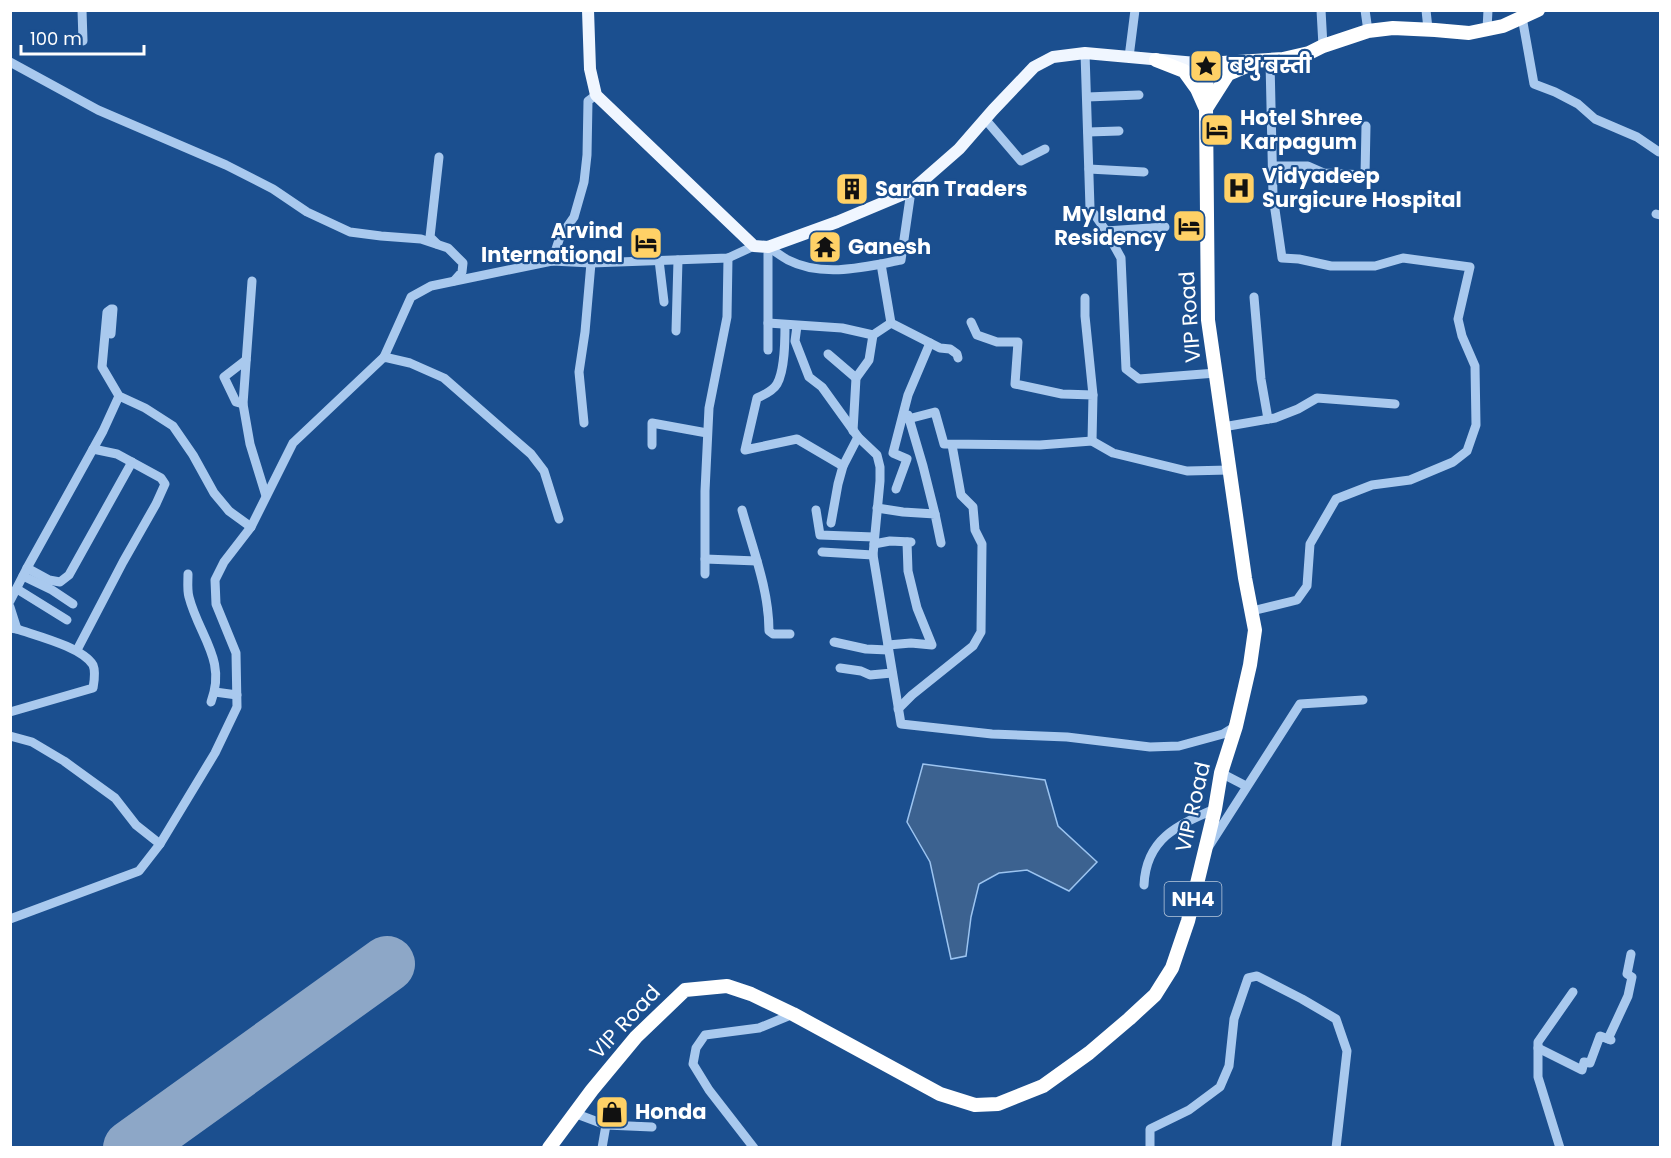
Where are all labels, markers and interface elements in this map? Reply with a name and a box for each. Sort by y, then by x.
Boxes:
scale bar [21,18,144,56]
text: 100 m [30,26,82,51]
place icon: बथु बस्ती [1188,48,1224,84]
place label: बथु बस्ती [1228,51,1313,81]
place label: Hotel Shree Karpagum [1240,103,1363,156]
hotel icon: Hotel Shree Karpagum [1199,112,1235,148]
place label: Vidyadeep Surgicure Hospital [1262,161,1462,214]
hospital icon: Vidyadeep Surgicure Hospital [1221,170,1257,206]
building icon: Saran Traders [834,171,870,207]
place label: Saran Traders [875,174,1028,203]
place label: My Island Residency [1054,199,1167,252]
hotel icon: My Island Residency [1171,208,1207,244]
place label: Arvind International [481,216,623,269]
hotel icon: Arvind International [628,225,664,261]
temple icon: Ganesh [807,229,843,265]
place label: Ganesh [848,232,931,261]
street label: VIP Road [1172,270,1207,364]
street label: VIP Road [1168,759,1217,855]
road number: NH4 [1164,882,1222,916]
street label: VIP Road [583,978,667,1065]
shop icon: Honda [594,1094,630,1130]
place label: Honda [635,1097,706,1126]

